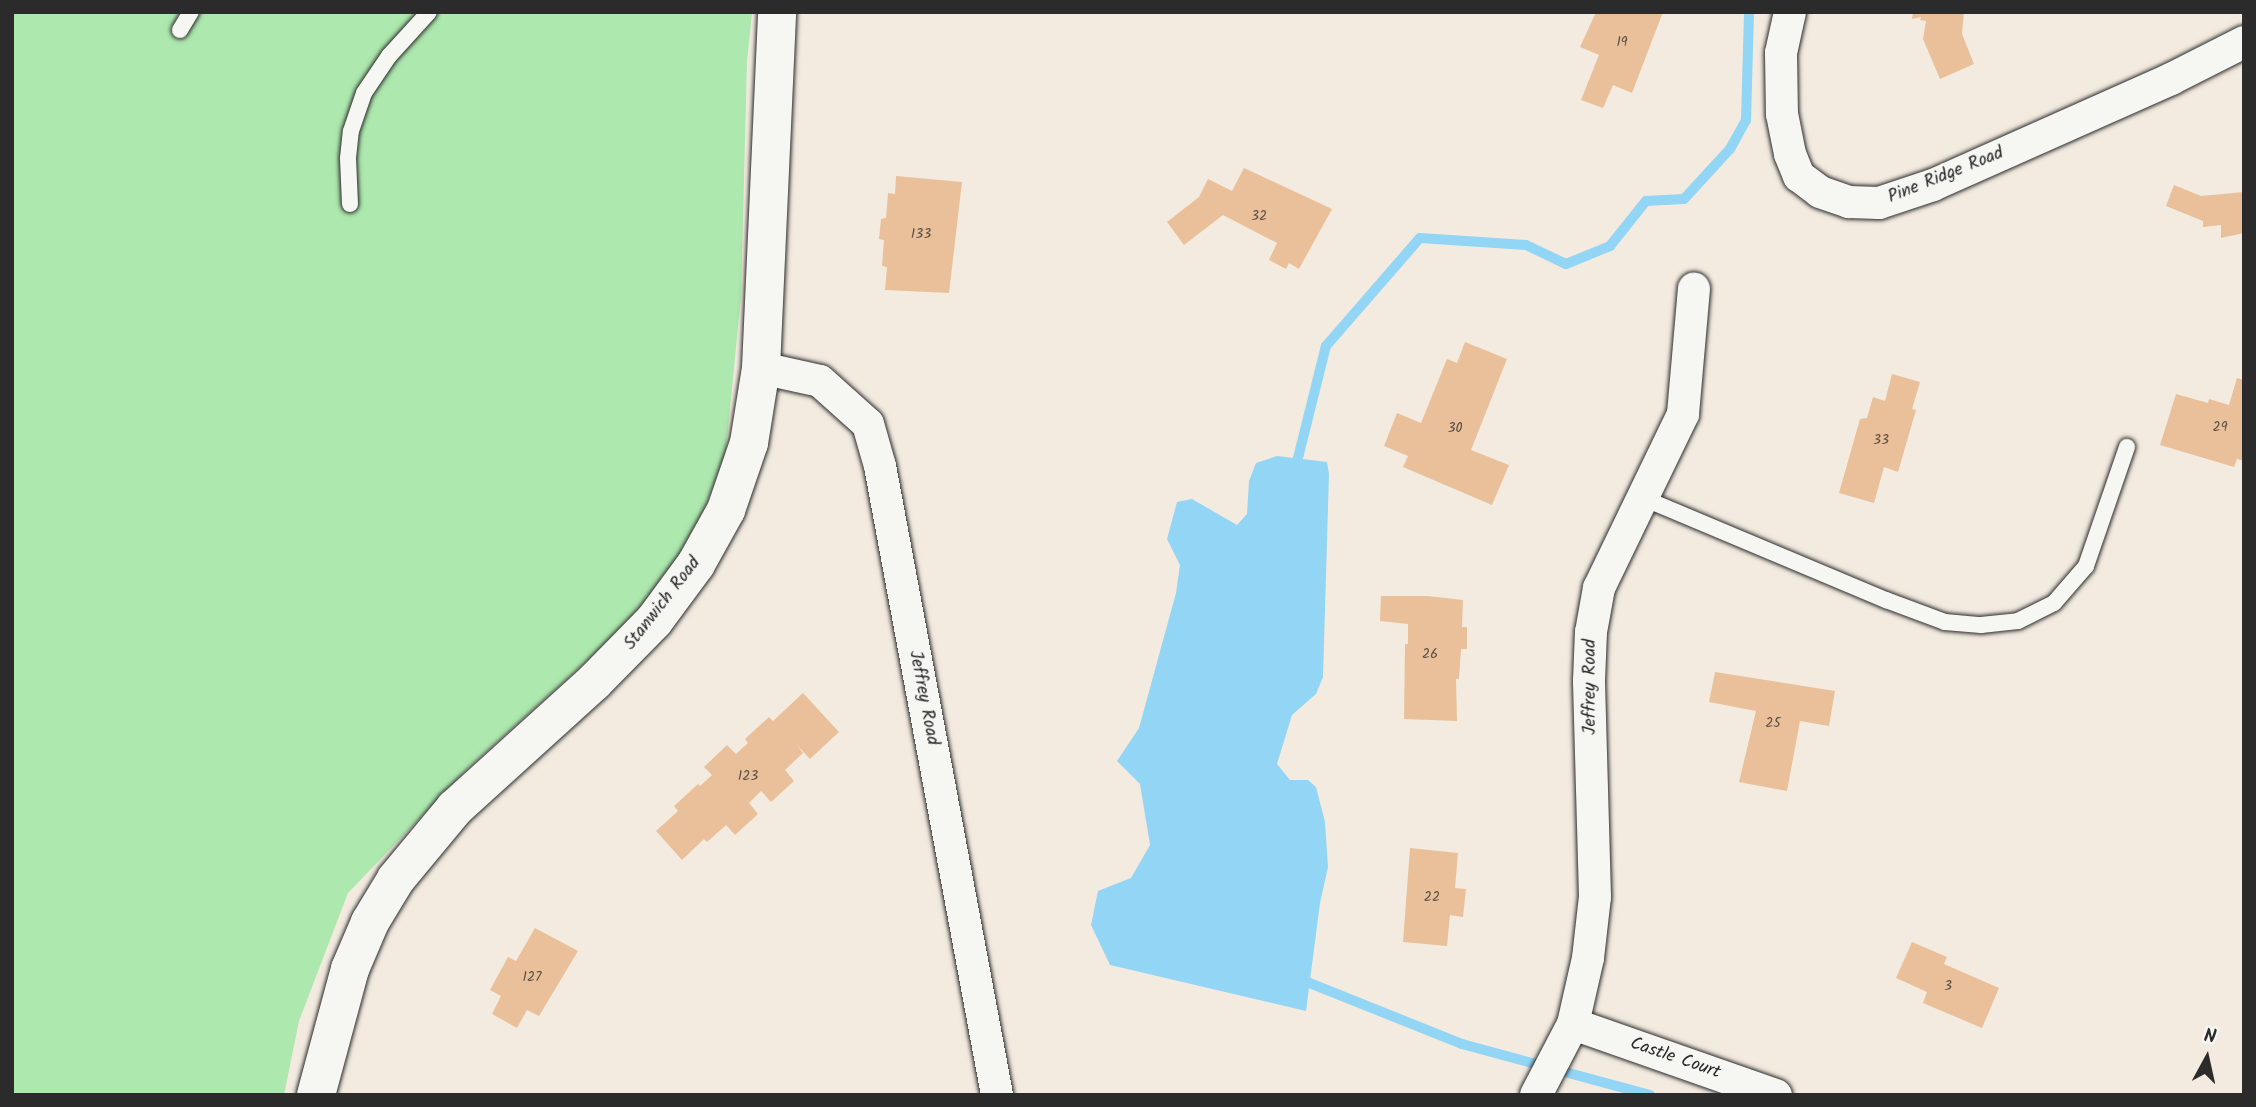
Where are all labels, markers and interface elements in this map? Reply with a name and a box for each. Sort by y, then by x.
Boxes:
house number: 19 [1616,34,1628,50]
street label: Pine Ridge Road [1885,143,2007,209]
house number: 32 [1251,208,1267,224]
house number: 133 [911,226,931,242]
house number: 29 [2213,419,2227,435]
house number: 30 [1448,420,1462,436]
house number: 33 [1873,432,1889,448]
street label: Stanwich Road [620,553,706,655]
street label: Jeffrey Road [1580,639,1602,735]
house number: 26 [1422,646,1438,662]
street label: Jeffrey Road [903,649,943,747]
house number: 25 [1765,715,1781,731]
house number: 123 [738,768,758,784]
house number: 22 [1424,889,1440,905]
house number: 127 [523,969,541,985]
house number: 3 [1944,978,1952,994]
text: N [2202,1022,2218,1053]
north arrow [2172,1023,2242,1093]
street label: Castle Court [1627,1033,1723,1085]

